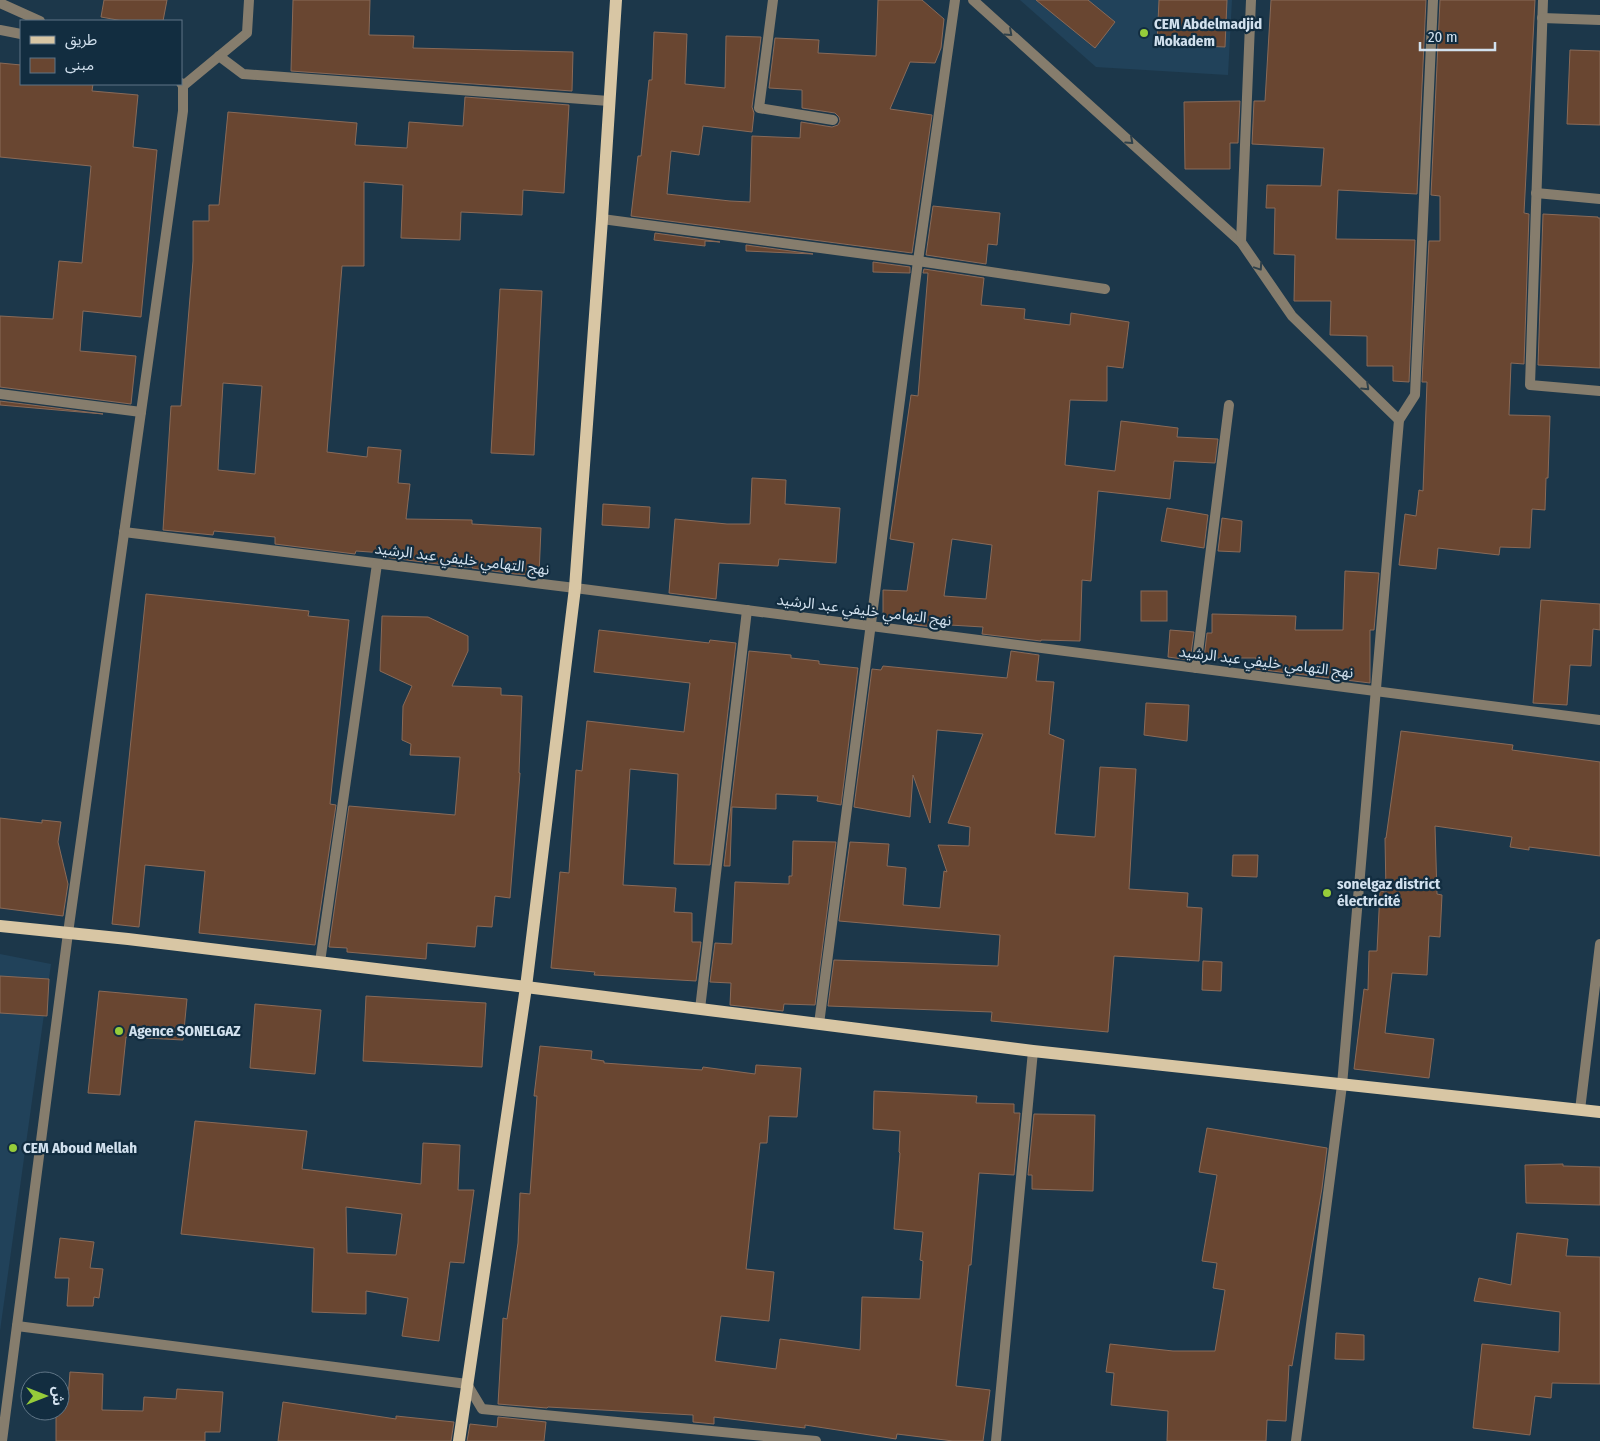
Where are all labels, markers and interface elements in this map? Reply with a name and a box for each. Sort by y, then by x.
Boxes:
place label: CEM Abdelmadjid Mokadem [1154,15,1262,50]
legend [20,20,182,85]
scale bar [1420,20,1495,52]
one-way arrow [1004,27,1013,36]
marker: CEM Abdelmadjid Mokadem [1138,27,1150,39]
text: 20 m [1428,28,1458,46]
text: طريق [65,31,97,50]
text: مبنى [65,56,94,74]
one-way arrow [1125,136,1134,145]
one-way arrow [1252,261,1262,270]
one-way arrow [1360,382,1369,391]
street label: نهج التهامي خليفي عبد الرشيد [373,539,550,582]
street label: نهج التهامي خليفي عبد الرشيد [775,590,952,633]
street label: نهج التهامي خليفي عبد الرشيد [1177,642,1354,685]
place label: sonelgaz district électricité [1337,875,1441,910]
marker: sonelgaz district électricité [1321,887,1333,899]
place label: Agence SONELGAZ [128,1022,241,1040]
marker: Agence SONELGAZ [113,1025,125,1037]
place label: CEM Aboud Mellah [23,1139,137,1157]
marker: CEM Aboud Mellah [7,1142,19,1154]
north arrow [20,1371,70,1421]
text: ش [49,1386,66,1406]

